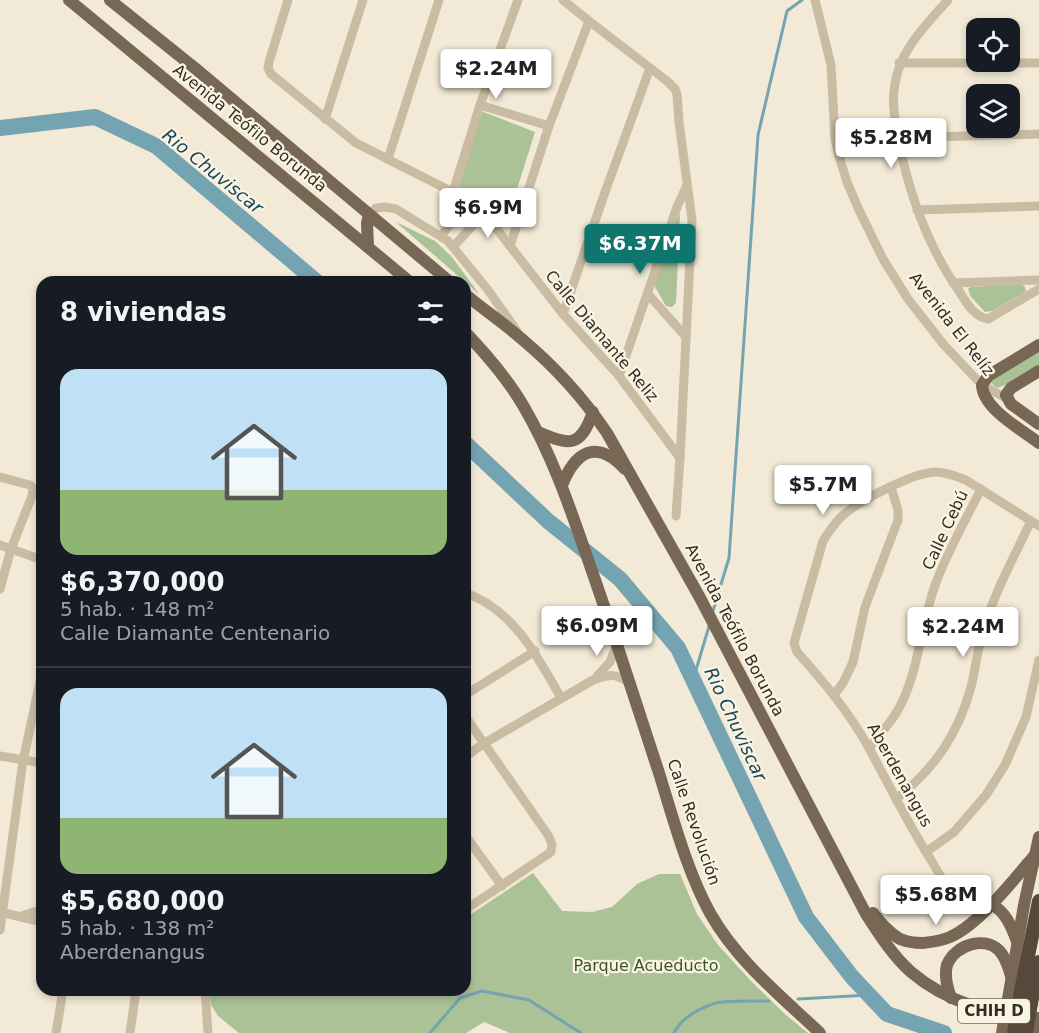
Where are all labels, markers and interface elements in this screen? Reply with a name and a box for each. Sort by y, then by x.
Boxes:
map controls [966,18,1020,138]
button: locate [966,18,1020,72]
pin: $2.24M [447,49,545,100]
text: $2.24M [454,56,538,80]
street label: Avenida Teófilo Borunda [169,60,331,196]
button: layers [966,84,1020,138]
pin: $5.28M [842,118,940,169]
water label: Rio Chuviscar [159,124,269,219]
text: $5.28M [849,125,933,149]
pin: $6.9M [446,188,530,239]
text: $6.9M [453,195,523,219]
pin: $6.37M [591,224,689,275]
text: $6.37M [598,231,682,255]
street label: Calle Diamante Reliz [541,266,663,406]
street label: Avenida El Relíz [906,268,998,380]
icon: filters [414,296,447,329]
text: 8 viviendas [60,297,227,327]
icon: home [200,408,308,516]
pin: $5.7M [781,465,865,516]
text: $5.7M [788,472,858,496]
street label: Calle Cebú [918,487,972,573]
street label: Avenida Teófilo Borunda [681,541,789,719]
text: $6,370,000 [60,567,224,597]
text: 5 hab. · 148 m² [60,597,214,621]
pin: $6.09M [548,606,646,657]
pin: $2.24M [914,607,1012,658]
text: $6.09M [555,613,639,637]
text: $2.24M [921,614,1005,638]
text: Calle Diamante Centenario [60,621,330,645]
water label: Rio Chuviscar [700,664,772,786]
street label: Aberdenangus [864,720,936,830]
icon: home [200,727,308,835]
street label: Calle Revolución [664,756,724,888]
pin: $5.68M [887,875,985,926]
text: $5.68M [894,882,978,906]
text: $5,680,000 [60,886,224,916]
text: 5 hab. · 138 m² [60,916,214,940]
text: Aberdenangus [60,940,205,964]
park label: Parque Acueducto [574,956,718,975]
road number: CHIH D [958,999,1030,1023]

